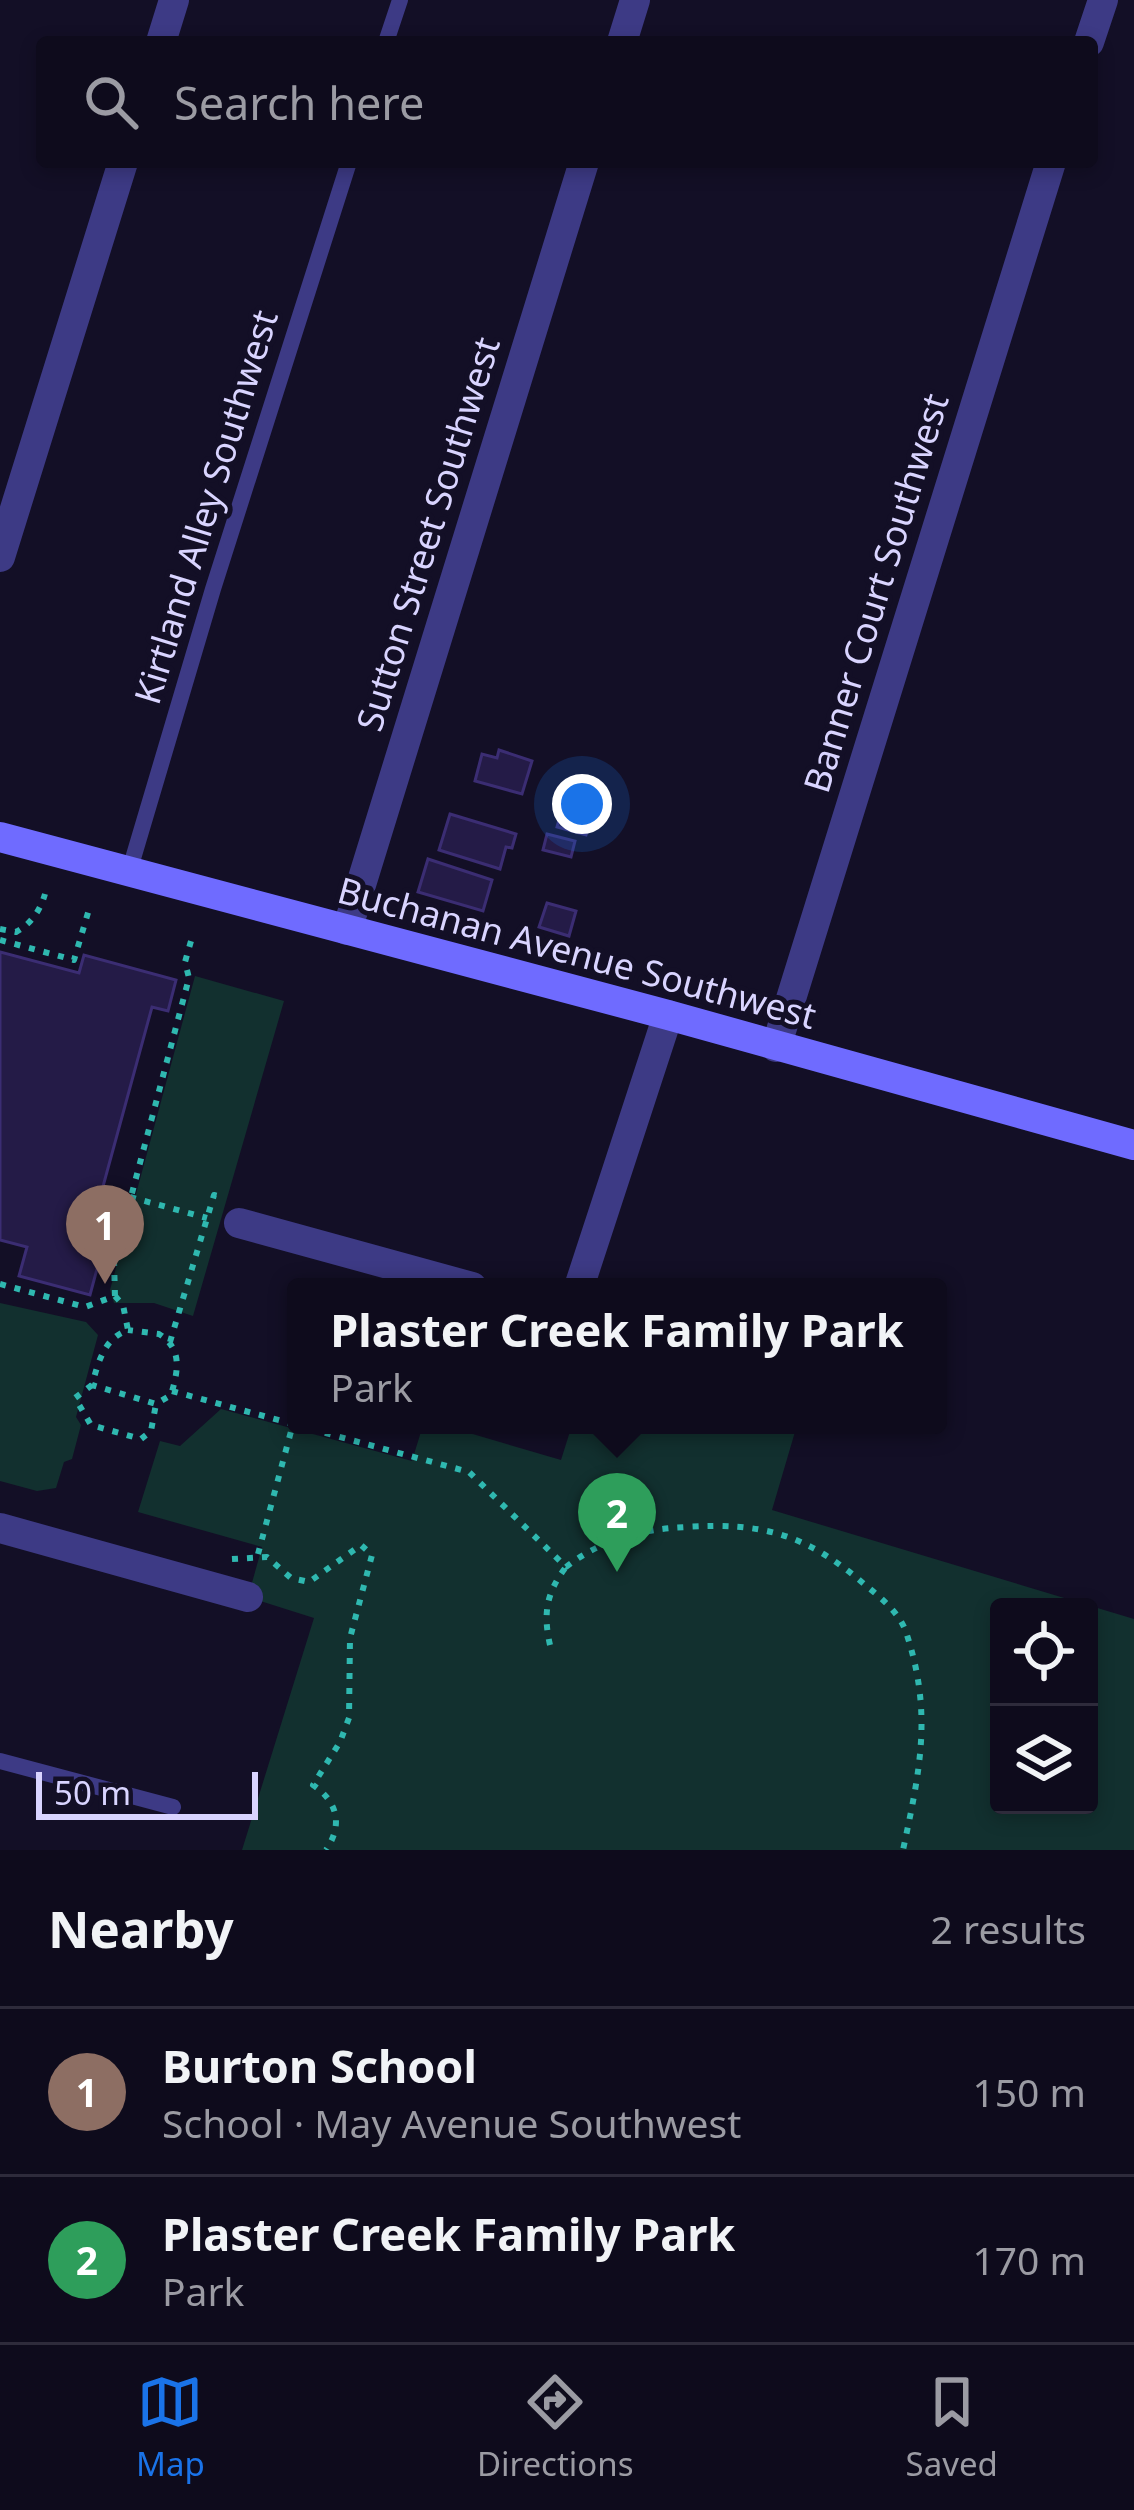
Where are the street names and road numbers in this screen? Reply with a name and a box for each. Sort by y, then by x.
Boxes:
street label: Kirtland Alley Southwest [122,304,289,710]
street label: Sutton Street Southwest [344,331,511,737]
street label: Banner Court Southwest [791,387,960,798]
street label: Buchanan Avenue Southwest [333,865,822,1040]

